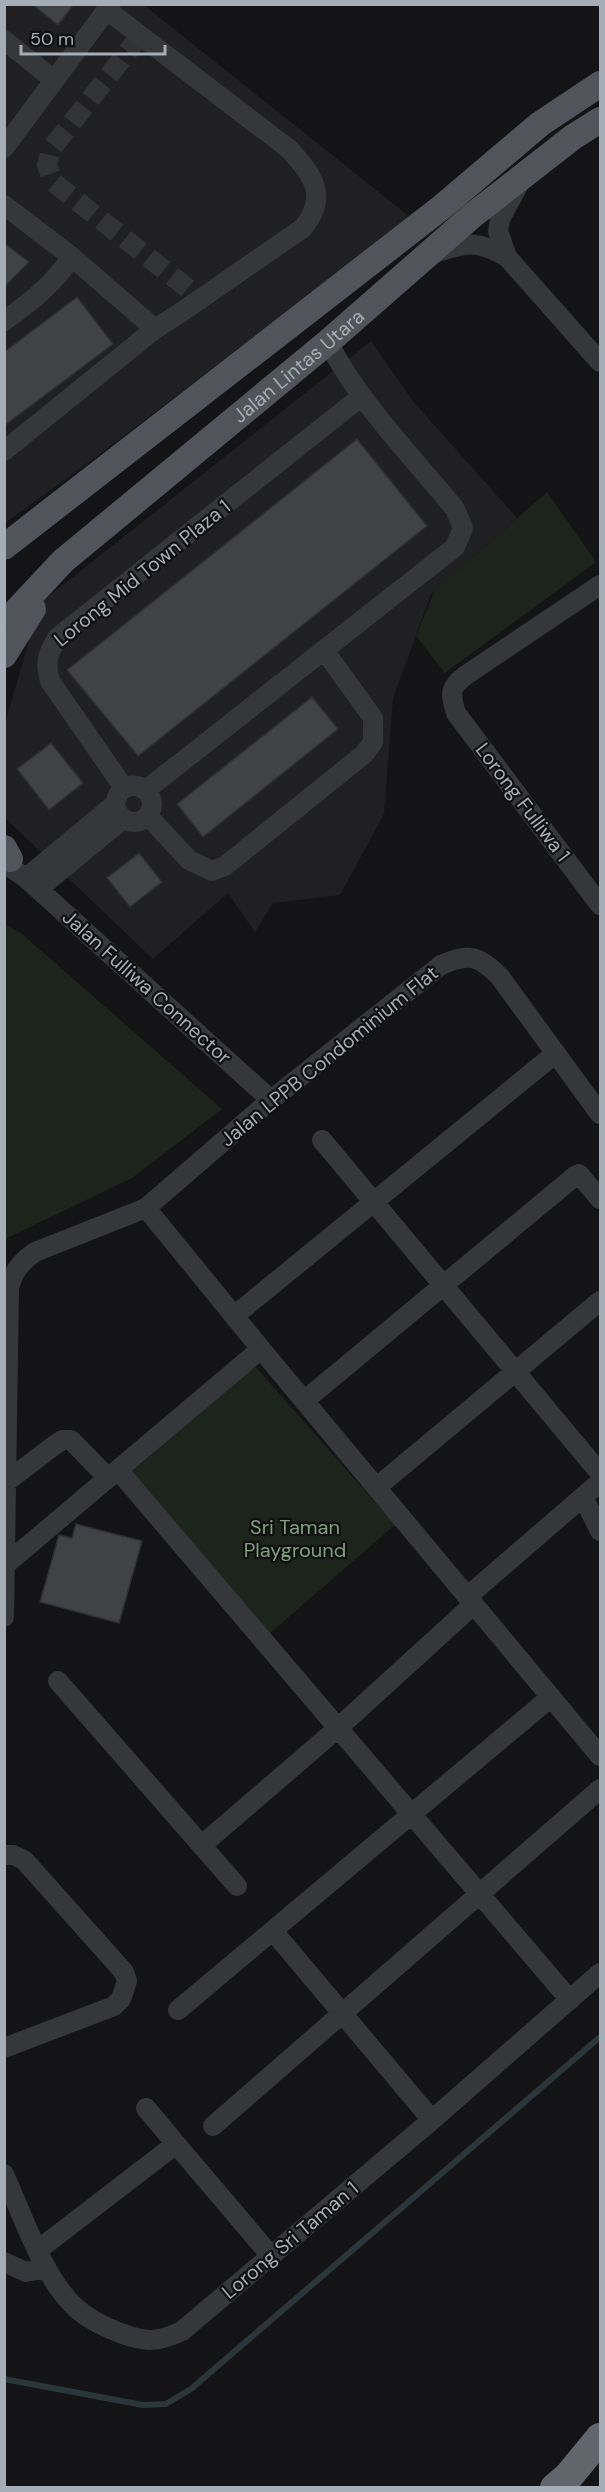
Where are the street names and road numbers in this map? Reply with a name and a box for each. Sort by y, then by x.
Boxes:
street label: Jalan Lintas Utara [227,303,370,429]
street label: Lorong Mid Town Plaza 1 [48,494,236,652]
street label: Lorong Fulliwa 1 [470,737,576,867]
street label: Jalan Fulliwa Connector [57,904,237,1070]
street label: Jalan LPPB Condominium Flat [215,960,444,1152]
street label: Lorong Sri Taman 1 [216,2175,364,2305]

